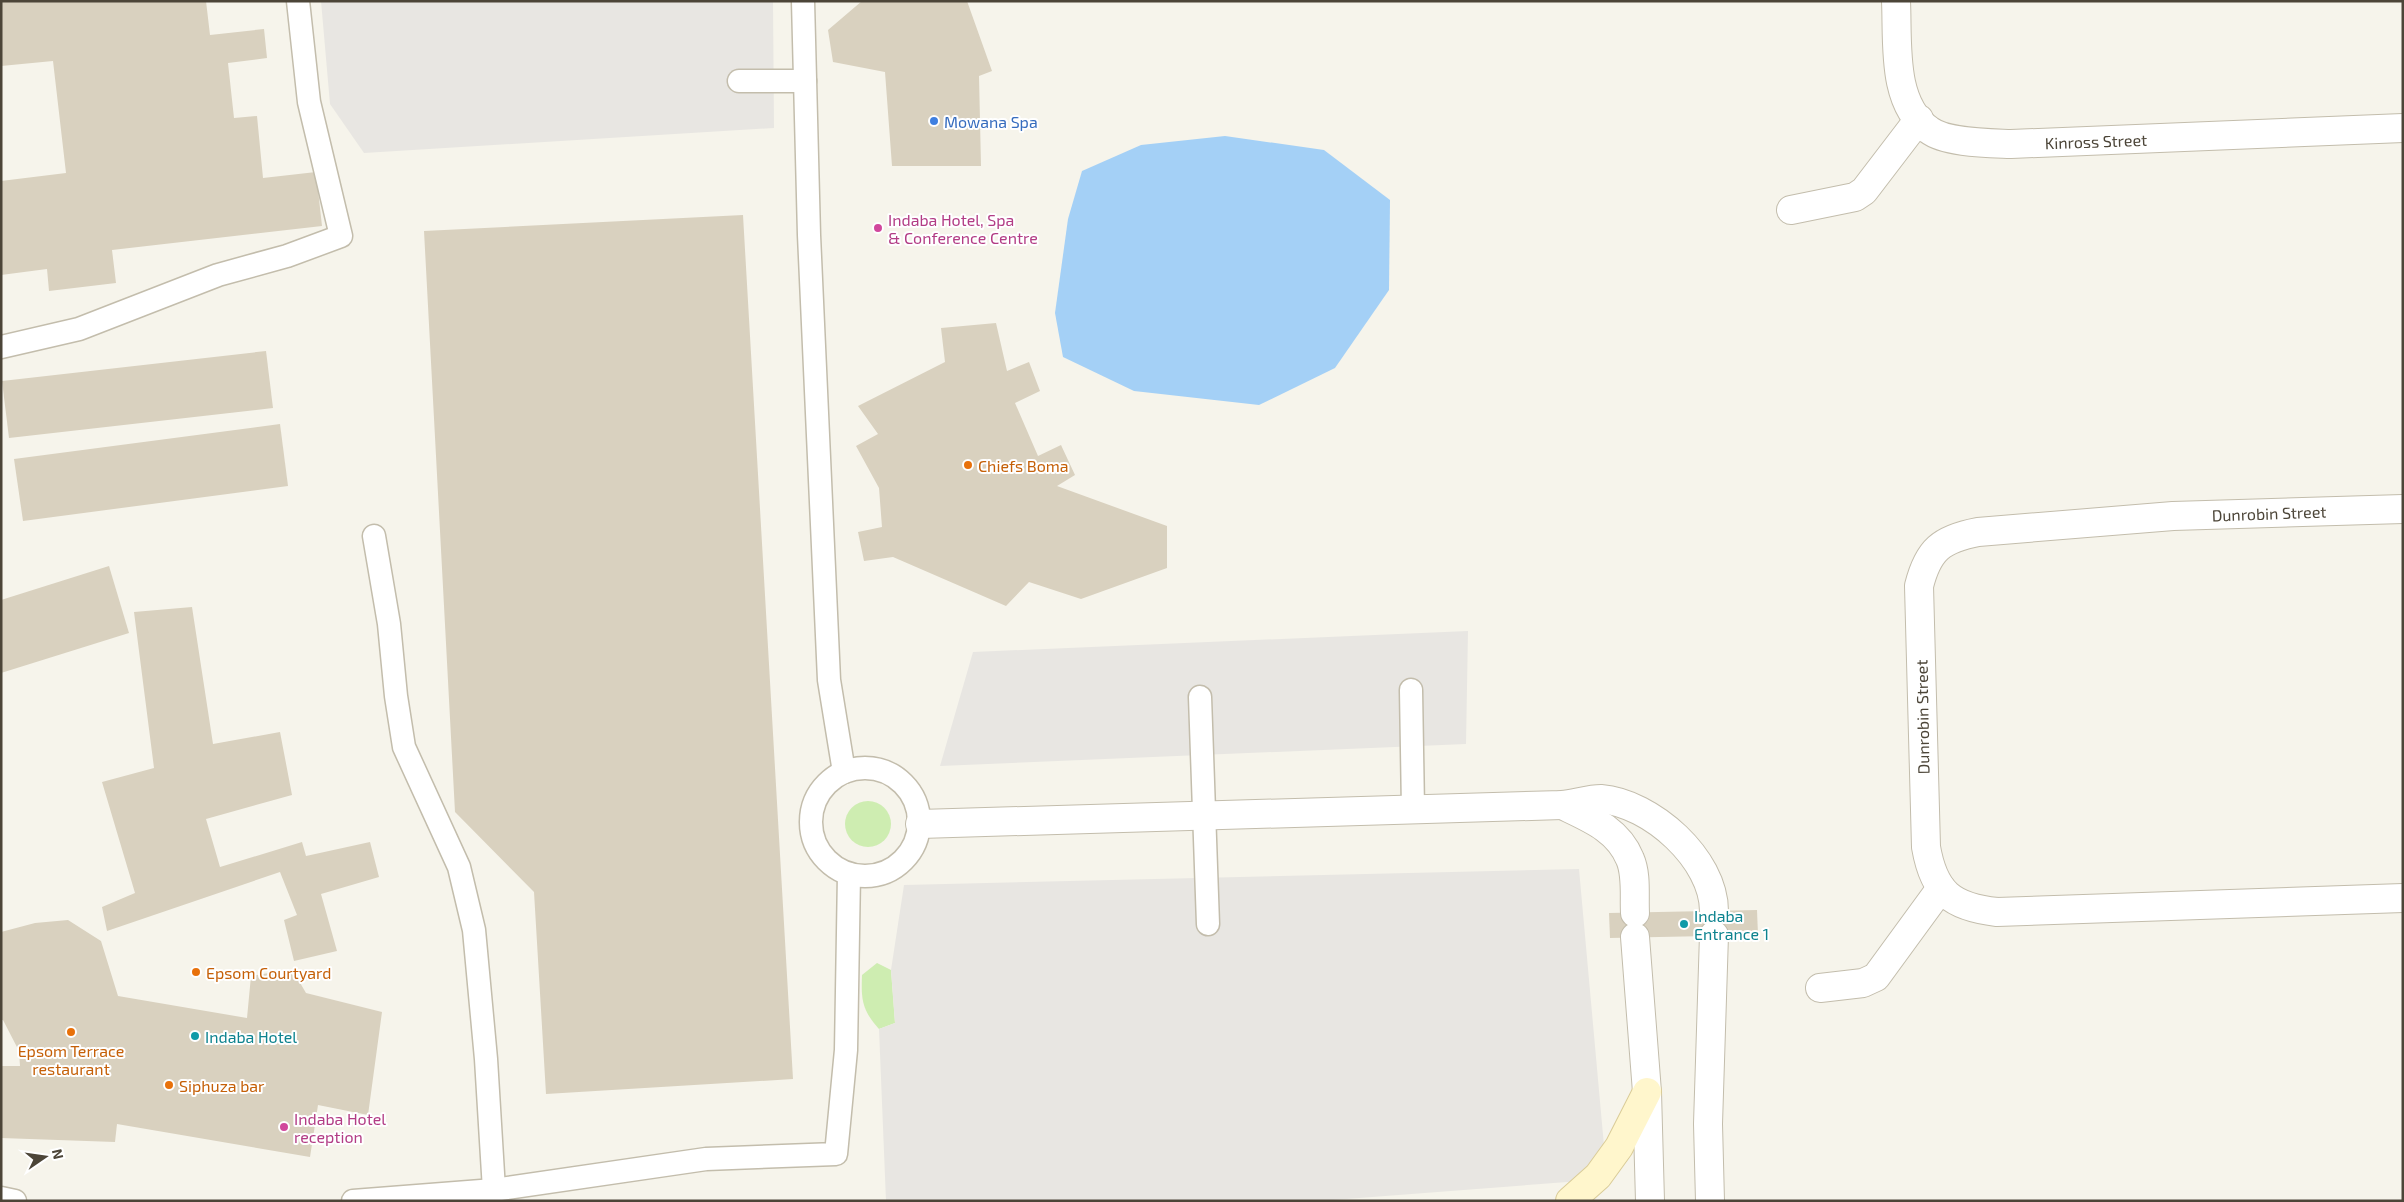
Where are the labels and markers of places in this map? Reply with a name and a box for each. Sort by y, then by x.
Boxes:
place label: Mowana Spa [944,112,1038,131]
marker: Mowana Spa [928,115,940,127]
place label: Indaba Hotel, Spa & Conference Centre [888,210,1038,247]
marker: Indaba Hotel, Spa & Conference Centre [872,222,884,234]
place label: Chiefs Boma [978,456,1069,475]
marker: Chiefs Boma [962,459,974,471]
place label: Indaba Entrance 1 [1694,906,1769,943]
marker: Indaba Entrance 1 [1678,918,1690,930]
place label: Epsom Courtyard [206,963,331,982]
marker: Epsom Courtyard [190,966,202,978]
marker: Epsom Terrace restaurant [65,1026,77,1038]
place label: Indaba Hotel [205,1027,297,1046]
marker: Indaba Hotel [189,1030,201,1042]
place label: Epsom Terrace restaurant [18,1041,124,1078]
place label: Siphuza bar [179,1076,265,1095]
marker: Siphuza bar [163,1079,175,1091]
place label: Indaba Hotel reception [294,1109,386,1146]
marker: Indaba Hotel reception [278,1121,290,1133]

